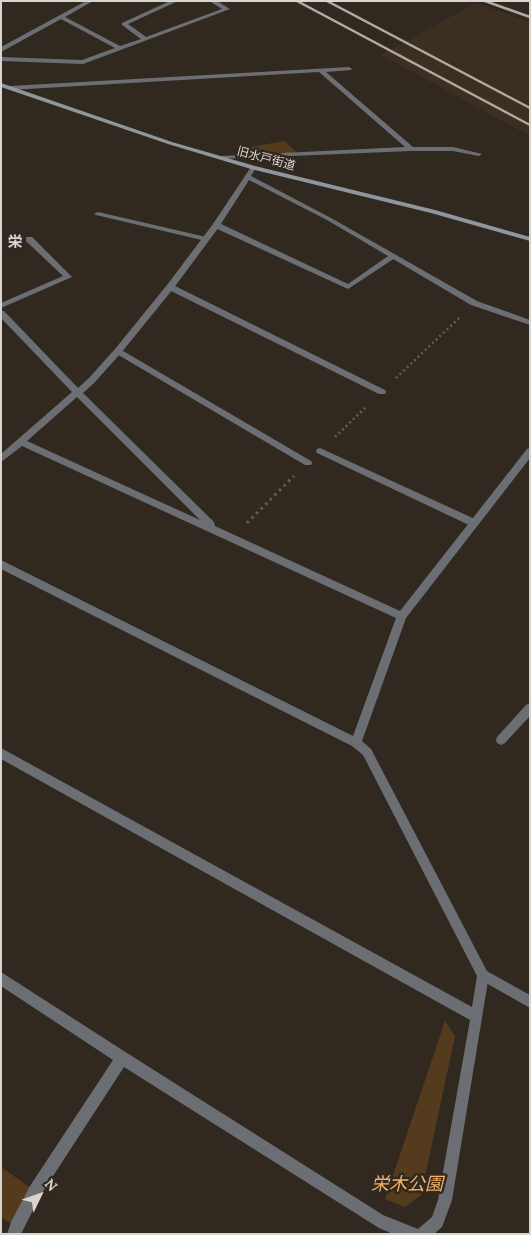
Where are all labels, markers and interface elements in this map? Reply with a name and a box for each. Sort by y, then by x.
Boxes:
street label: 旧水戸街道 [235,144,297,174]
district label: 栄 [8,234,22,252]
north arrow [15,1170,65,1220]
park label: 栄木公園 [371,1174,443,1196]
text: N [41,1175,61,1195]

